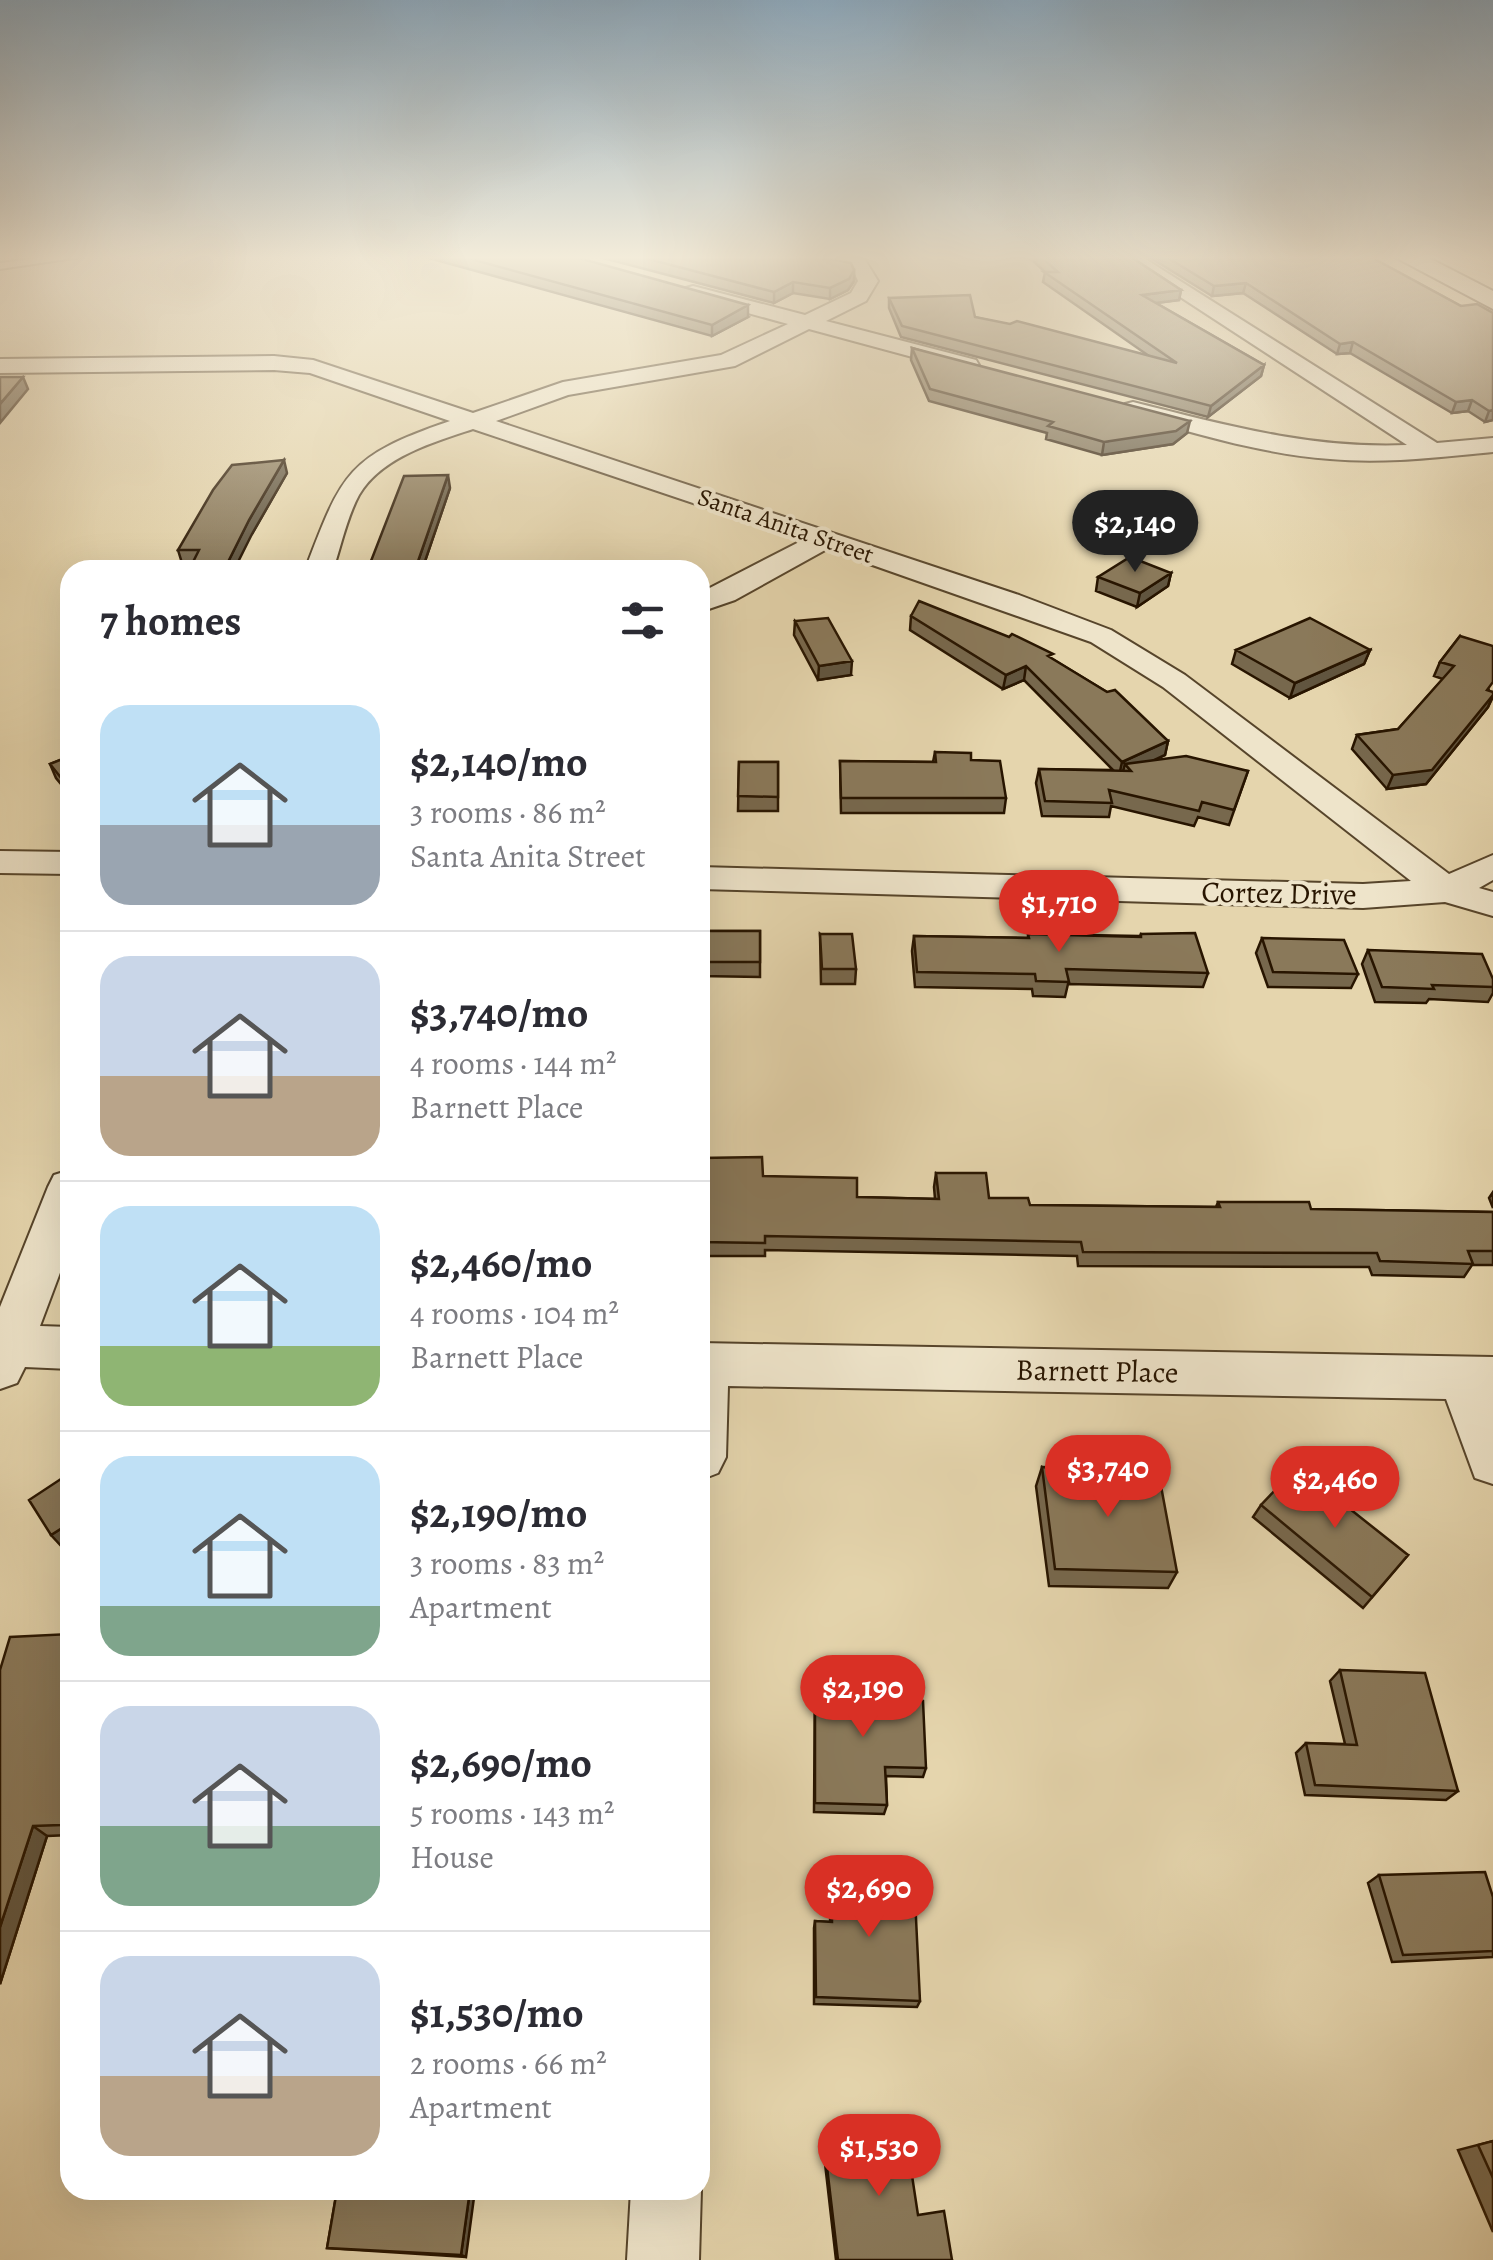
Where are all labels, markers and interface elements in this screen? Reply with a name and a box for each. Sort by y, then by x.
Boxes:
street label: Santa Anita Street [693,480,878,572]
pin: $2,140 [1054,490,1216,575]
text: $2,140 [1094,500,1176,544]
text: 7 homes [100,592,241,649]
icon: filters [615,593,670,648]
text: $2,140/mo [410,733,588,790]
icon: home [180,745,300,865]
text: 3 rooms · 86 m² [410,790,606,834]
text: Santa Anita Street [410,834,646,878]
pin: $1,710 [978,870,1140,955]
street label: Cortez Drive [1201,872,1357,914]
text: $1,710 [1021,880,1097,924]
text: $3,740/mo [410,984,588,1041]
icon: home [180,996,300,1116]
text: 4 rooms · 144 m² [410,1041,617,1085]
text: Barnett Place [410,1085,583,1129]
text: $2,460/mo [410,1234,592,1291]
icon: home [180,1246,300,1366]
text: 4 rooms · 104 m² [410,1291,619,1335]
text: Barnett Place [410,1335,583,1379]
street label: Barnett Place [1015,1350,1179,1392]
pin: $3,740 [1027,1435,1189,1520]
text: $3,740 [1067,1445,1149,1489]
pin: $2,460 [1254,1446,1416,1531]
text: $2,460 [1292,1456,1378,1500]
text: $2,190/mo [410,1484,587,1541]
icon: home [180,1496,300,1616]
text: 3 rooms · 83 m² [410,1541,604,1585]
text: Apartment [410,1585,552,1629]
pin: $2,190 [782,1655,944,1740]
text: $2,190 [822,1665,904,1709]
text: $2,690/mo [410,1734,592,1791]
icon: home [180,1746,300,1866]
text: 5 rooms · 143 m² [410,1791,615,1835]
text: House [410,1835,494,1879]
pin: $2,690 [788,1855,950,1940]
text: $2,690 [827,1865,911,1909]
text: $1,530/mo [410,1984,584,2041]
icon: home [180,1996,300,2116]
text: 2 rooms · 66 m² [410,2041,607,2085]
text: Apartment [410,2085,552,2129]
pin: $1,530 [798,2114,960,2199]
text: $1,530 [840,2124,918,2168]

